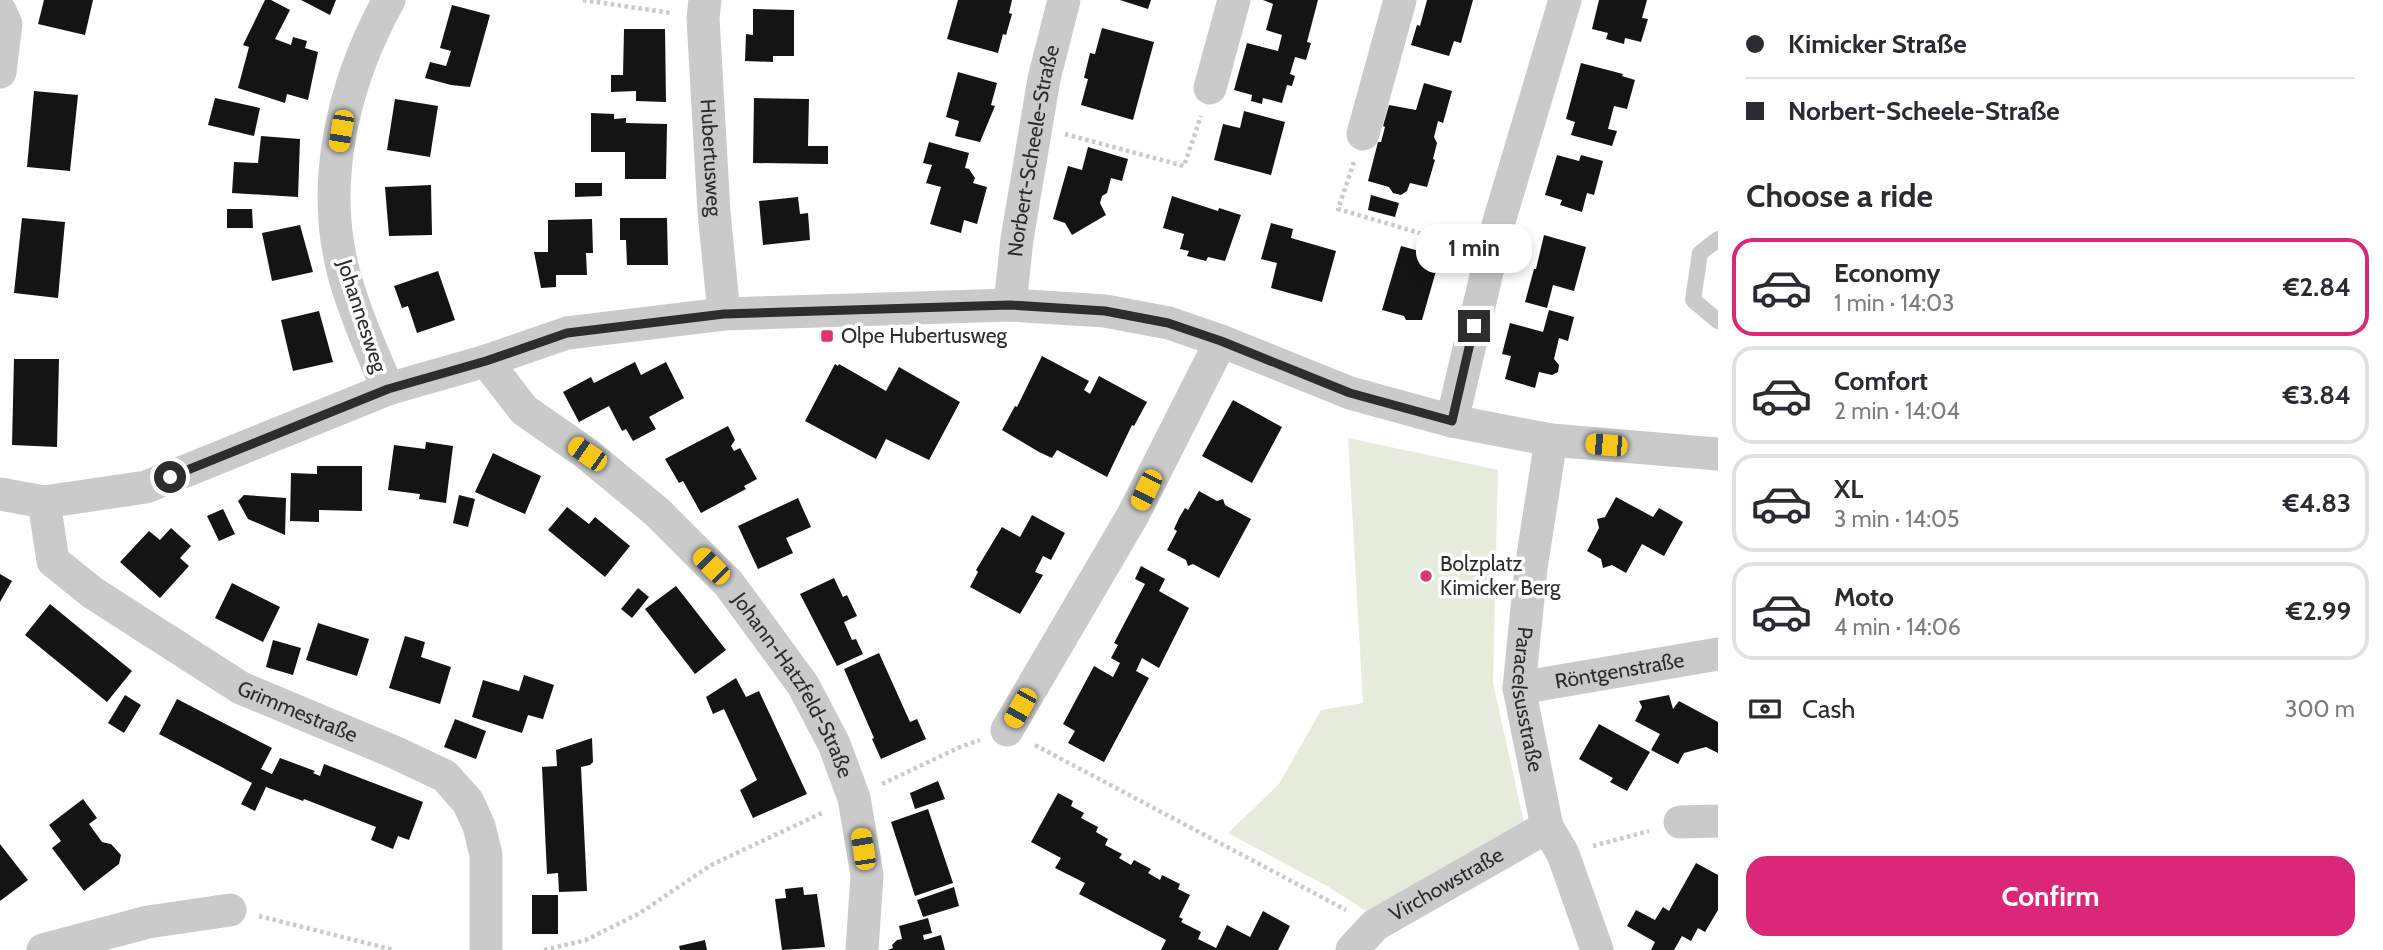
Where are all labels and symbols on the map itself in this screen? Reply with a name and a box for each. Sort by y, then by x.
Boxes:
street label: Norbert-Scheele-Straße [1002,42,1064,258]
street label: Hubertusweg [696,98,727,218]
car [328,108,355,154]
callout: 1 min [1416,224,1532,274]
street label: Johannesweg [332,255,393,376]
route end [1458,310,1490,342]
place label: Olpe Hubertusweg [841,323,1007,348]
marker: Olpe Hubertusweg [819,328,835,344]
car [564,433,611,475]
car [1585,433,1628,457]
route start [154,461,186,493]
car [1128,467,1165,513]
car [689,544,734,588]
place label: Bolzplatz Kimicker Berg [1440,551,1561,600]
marker: Bolzplatz Kimicker Berg [1418,568,1434,584]
street label: Johann-Hatzfeld-Straße [727,587,858,781]
street label: Paracelsusstraße [1507,625,1549,774]
street label: Röntgenstraße [1553,647,1686,694]
street label: Grimmestraße [234,675,362,747]
car [1001,685,1040,731]
car [850,827,877,871]
street label: Virchowstraße [1385,841,1508,926]

